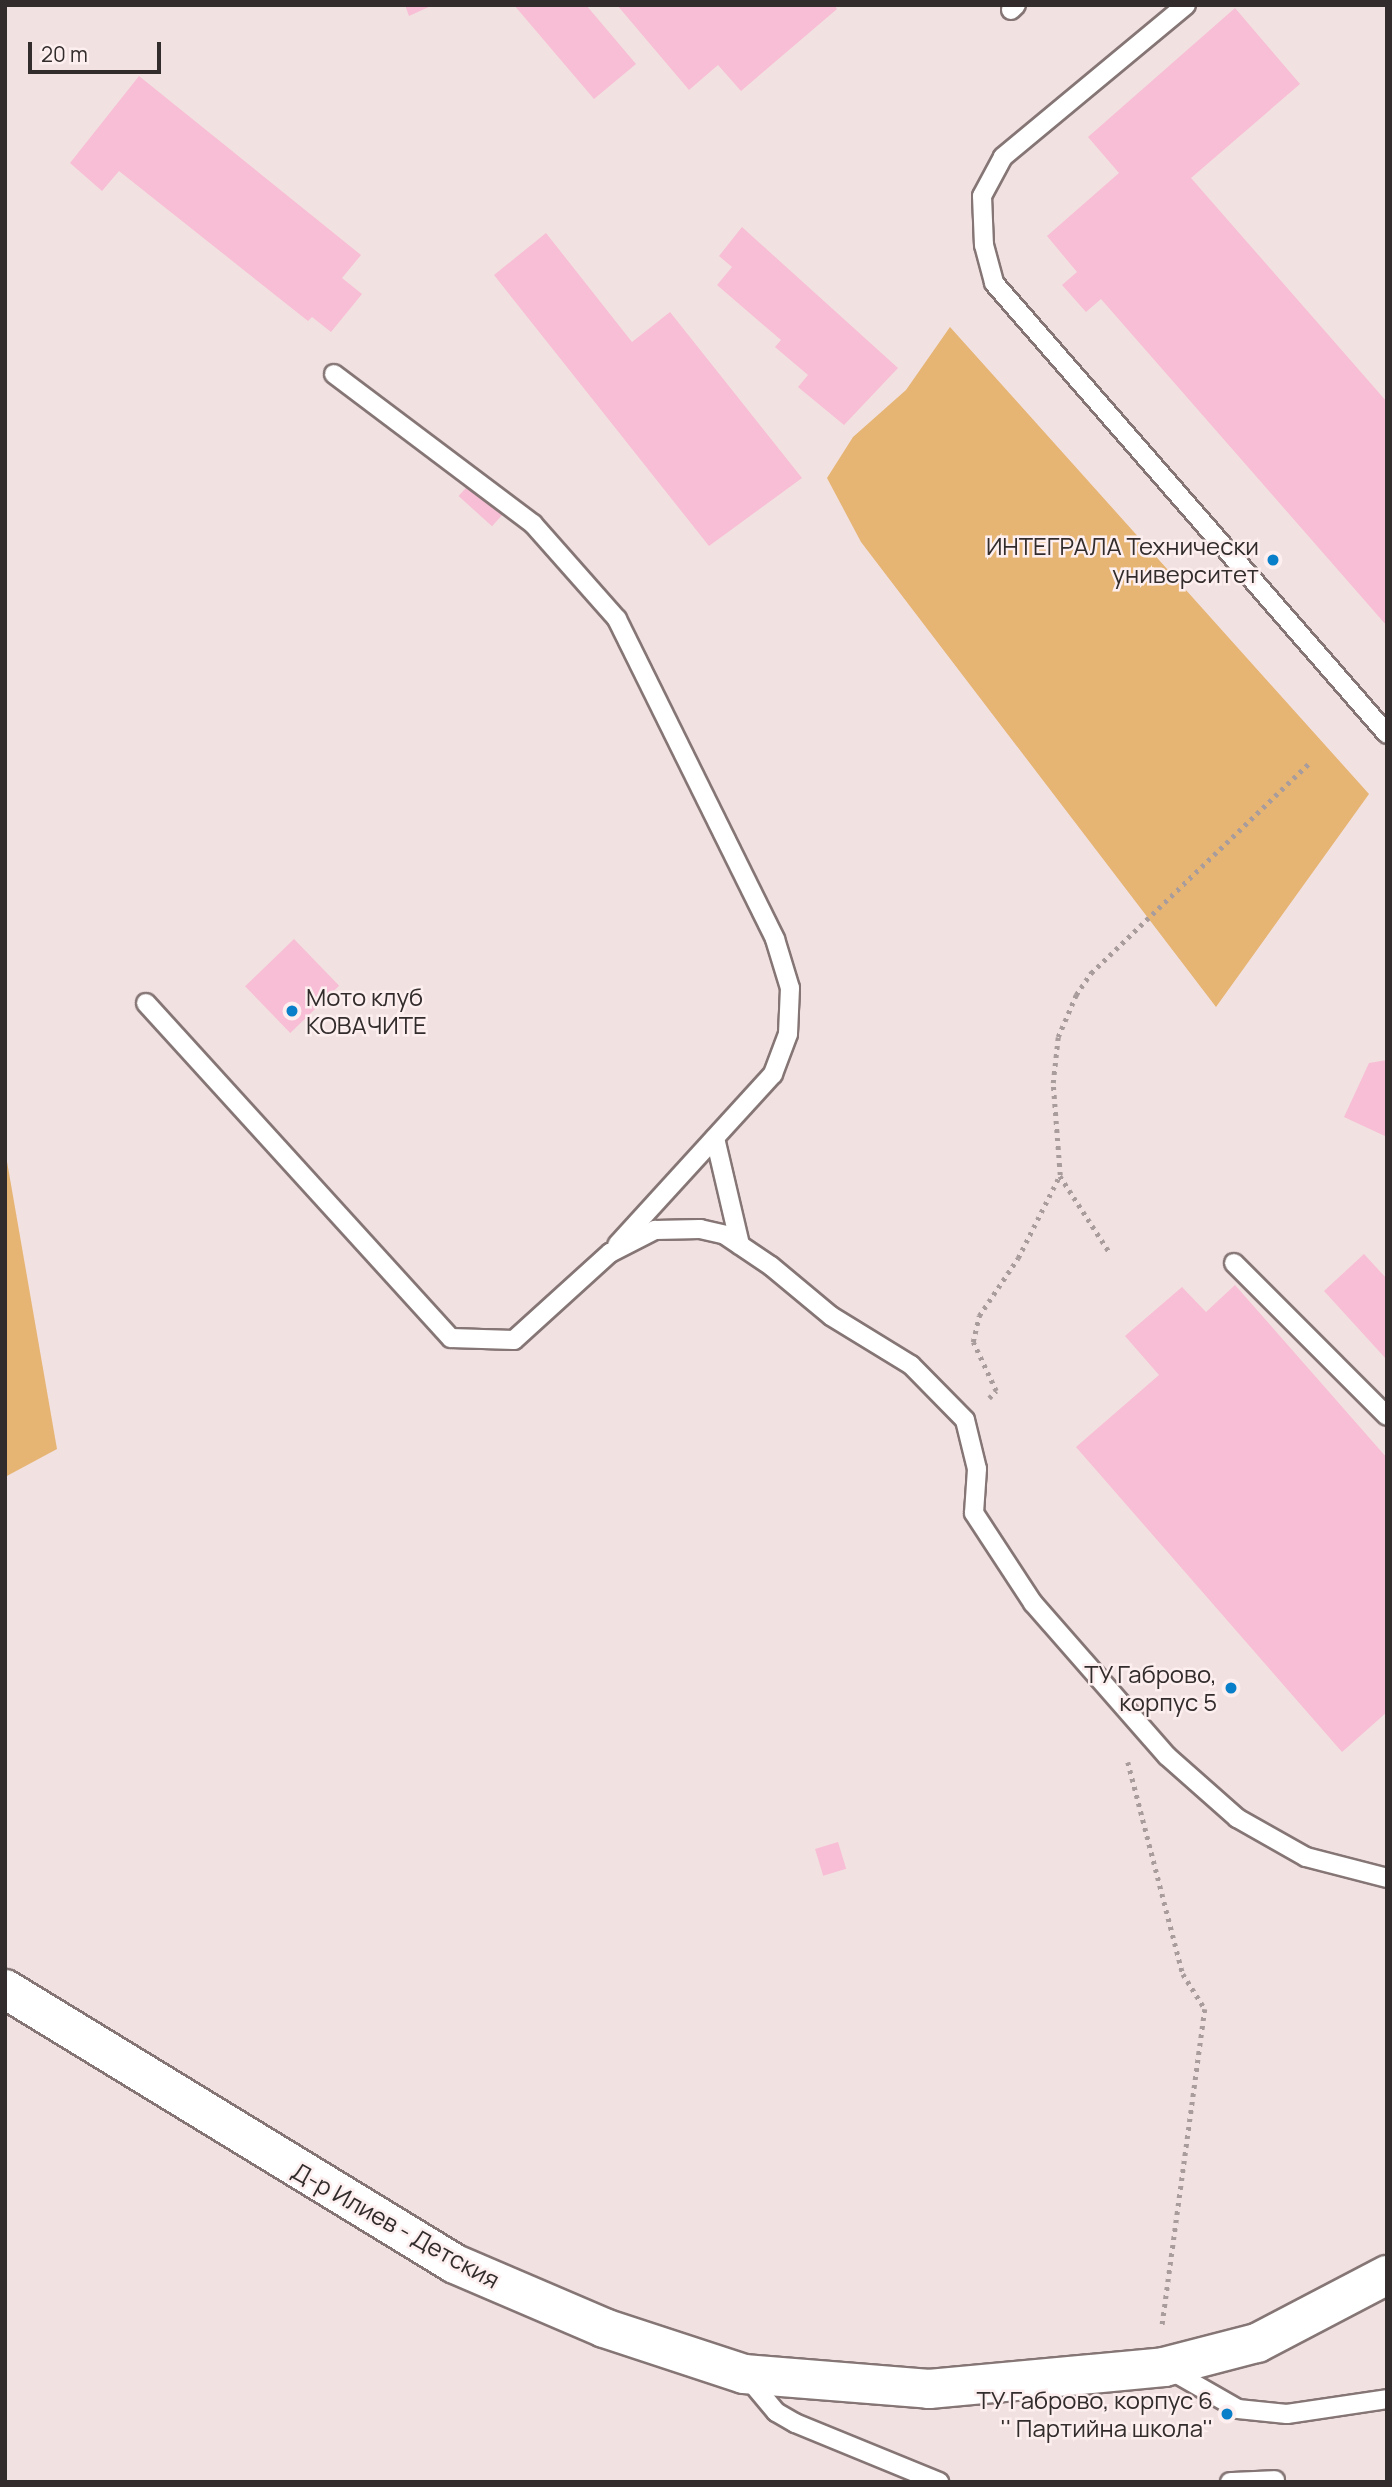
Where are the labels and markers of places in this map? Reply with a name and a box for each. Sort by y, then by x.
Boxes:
place label: ИНТЕГРАЛА Технически университет [986,532,1259,588]
marker: ИНТЕГРАЛА Технически университет [1265,552,1281,568]
place label: Мото клуб КОВАЧИТЕ [306,983,427,1039]
marker: Мото клуб КОВАЧИТЕ [284,1003,300,1019]
place label: ТУ Габрово, корпус 5 [1083,1660,1217,1716]
marker: ТУ Габрово, корпус 5 [1223,1680,1239,1696]
place label: ТУ Габрово, корпус 6 '' Партийна школа'' [976,2386,1213,2442]
marker: ТУ Габрово, корпус 6 '' Партийна школа'' [1219,2406,1235,2422]

